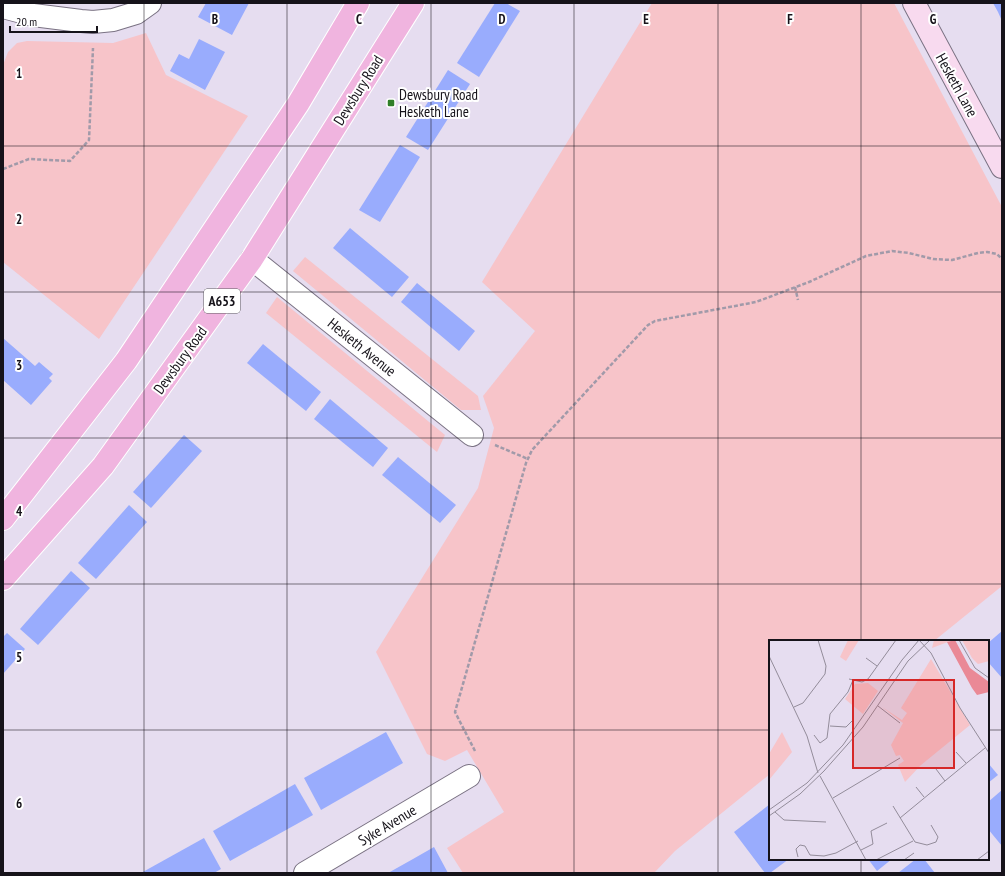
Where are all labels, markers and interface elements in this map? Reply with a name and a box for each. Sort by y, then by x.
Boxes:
scale bar [10,8,97,34]
text: B [212,11,218,28]
text: C [356,11,362,28]
text: D [499,11,506,28]
text: E [643,11,649,28]
text: F [787,11,793,28]
text: G [930,11,937,28]
text: 20 m [16,14,37,29]
street label: Hesketh Lane [932,50,982,120]
street label: Dewsbury Road [329,51,387,129]
text: 1 [16,65,22,82]
place label: Dewsbury Road Hesketh Lane [399,85,478,121]
marker: Dewsbury Road Hesketh Lane [386,98,396,108]
text: 2 [16,211,22,228]
road number: A653 [204,289,240,313]
street label: Hesketh Avenue [324,314,400,380]
street label: Dewsbury Road [149,322,211,398]
text: 3 [16,357,22,374]
text: 4 [16,503,23,520]
inset map [769,640,989,860]
text: 5 [16,649,22,666]
text: 6 [16,795,22,812]
street label: Syke Avenue [354,800,420,850]

